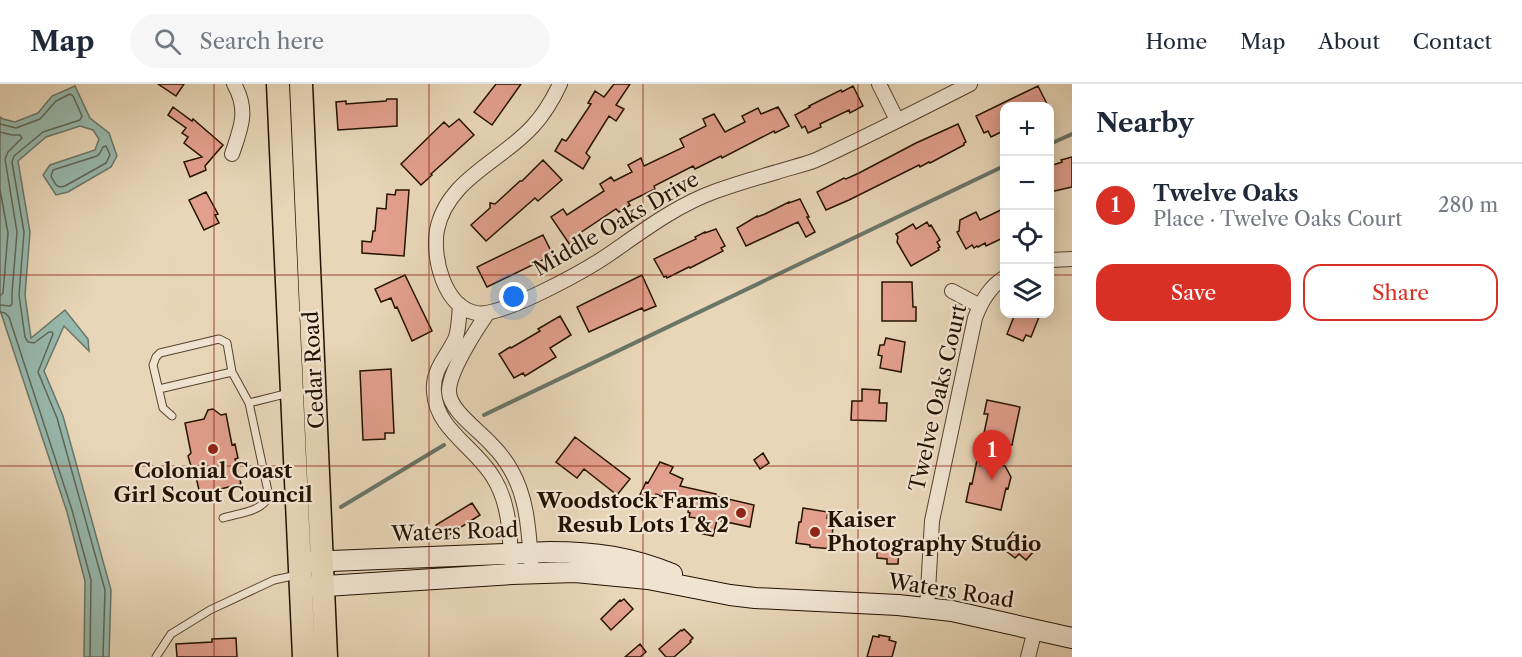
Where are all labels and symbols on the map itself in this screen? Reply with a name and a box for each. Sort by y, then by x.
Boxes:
street label: Middle Oaks Drive [529,166,703,281]
your location [499,282,528,311]
street label: Twelve Oaks Court [904,301,971,494]
street label: Cedar Road [298,310,329,429]
pin: 1 [972,430,1012,480]
marker: Colonial Coast Girl Scout Council [206,442,220,456]
place label: Colonial Coast Girl Scout Council [113,458,313,507]
place label: Woodstock Farms Resub Lots 1 & 2 [536,488,729,537]
marker: Woodstock Farms Resub Lots 1 & 2 [734,506,748,520]
place label: Kaiser Photography Studio [827,507,1041,556]
street label: Waters Road [390,517,519,546]
marker: Kaiser Photography Studio [808,525,822,539]
street label: Waters Road [885,568,1016,613]

